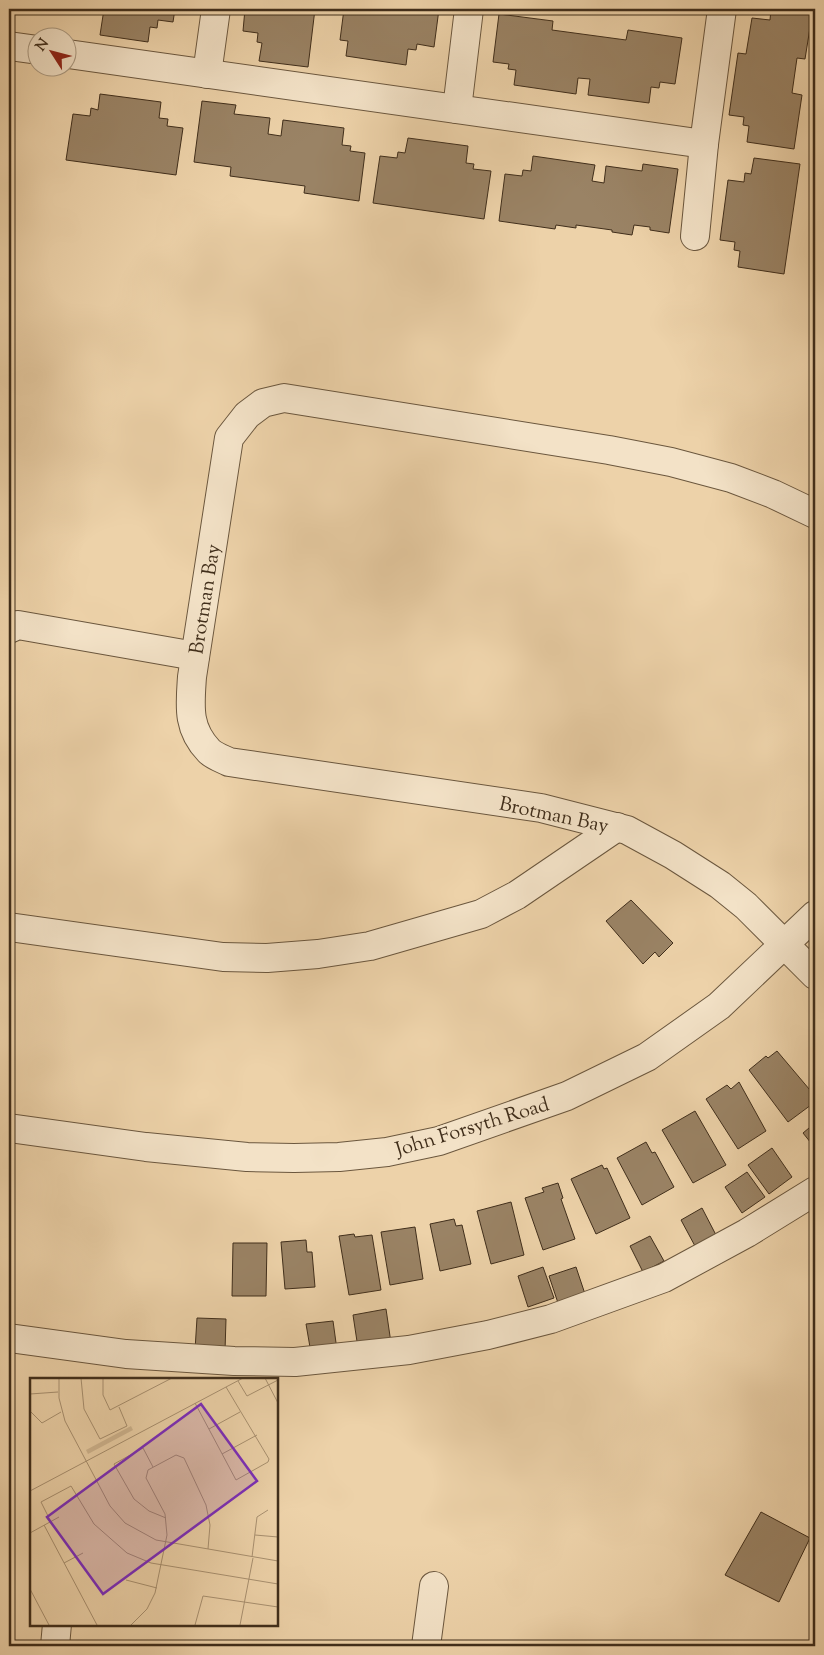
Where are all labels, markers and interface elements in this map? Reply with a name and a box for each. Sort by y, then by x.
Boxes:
north arrow [28,28,78,78]
text: N [32,35,54,56]
street label: Brotman Bay [183,542,229,657]
street label: Brotman Bay [496,791,611,842]
street label: John Forsyth Road [391,1091,553,1166]
inset map [30,1378,278,1625]

